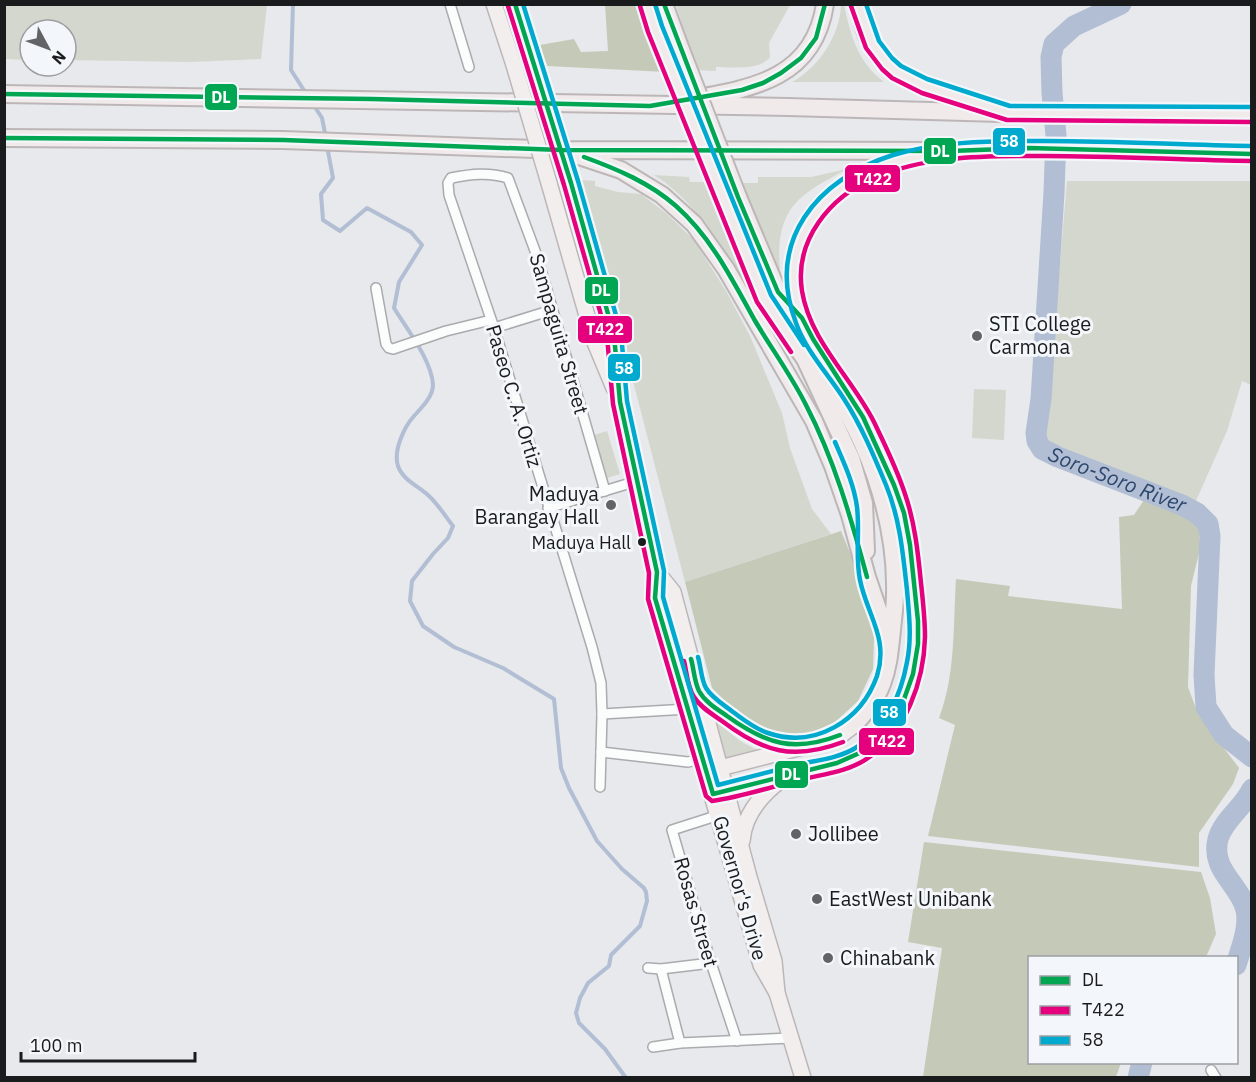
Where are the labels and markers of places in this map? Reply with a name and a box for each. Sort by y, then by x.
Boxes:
place label: STI College Carmona [989,310,1091,360]
marker: STI College Carmona [970,329,984,343]
place label: Maduya Barangay Hall [475,480,599,530]
marker: Maduya Barangay Hall [604,498,618,512]
place label: Maduya Hall [531,531,631,554]
marker: Maduya Hall [636,536,648,548]
place label: Jollibee [808,820,879,847]
marker: Jollibee [789,827,803,841]
place label: EastWest Unibank [829,885,992,912]
marker: EastWest Unibank [810,892,824,906]
place label: Chinabank [840,944,935,971]
marker: Chinabank [821,951,835,965]

